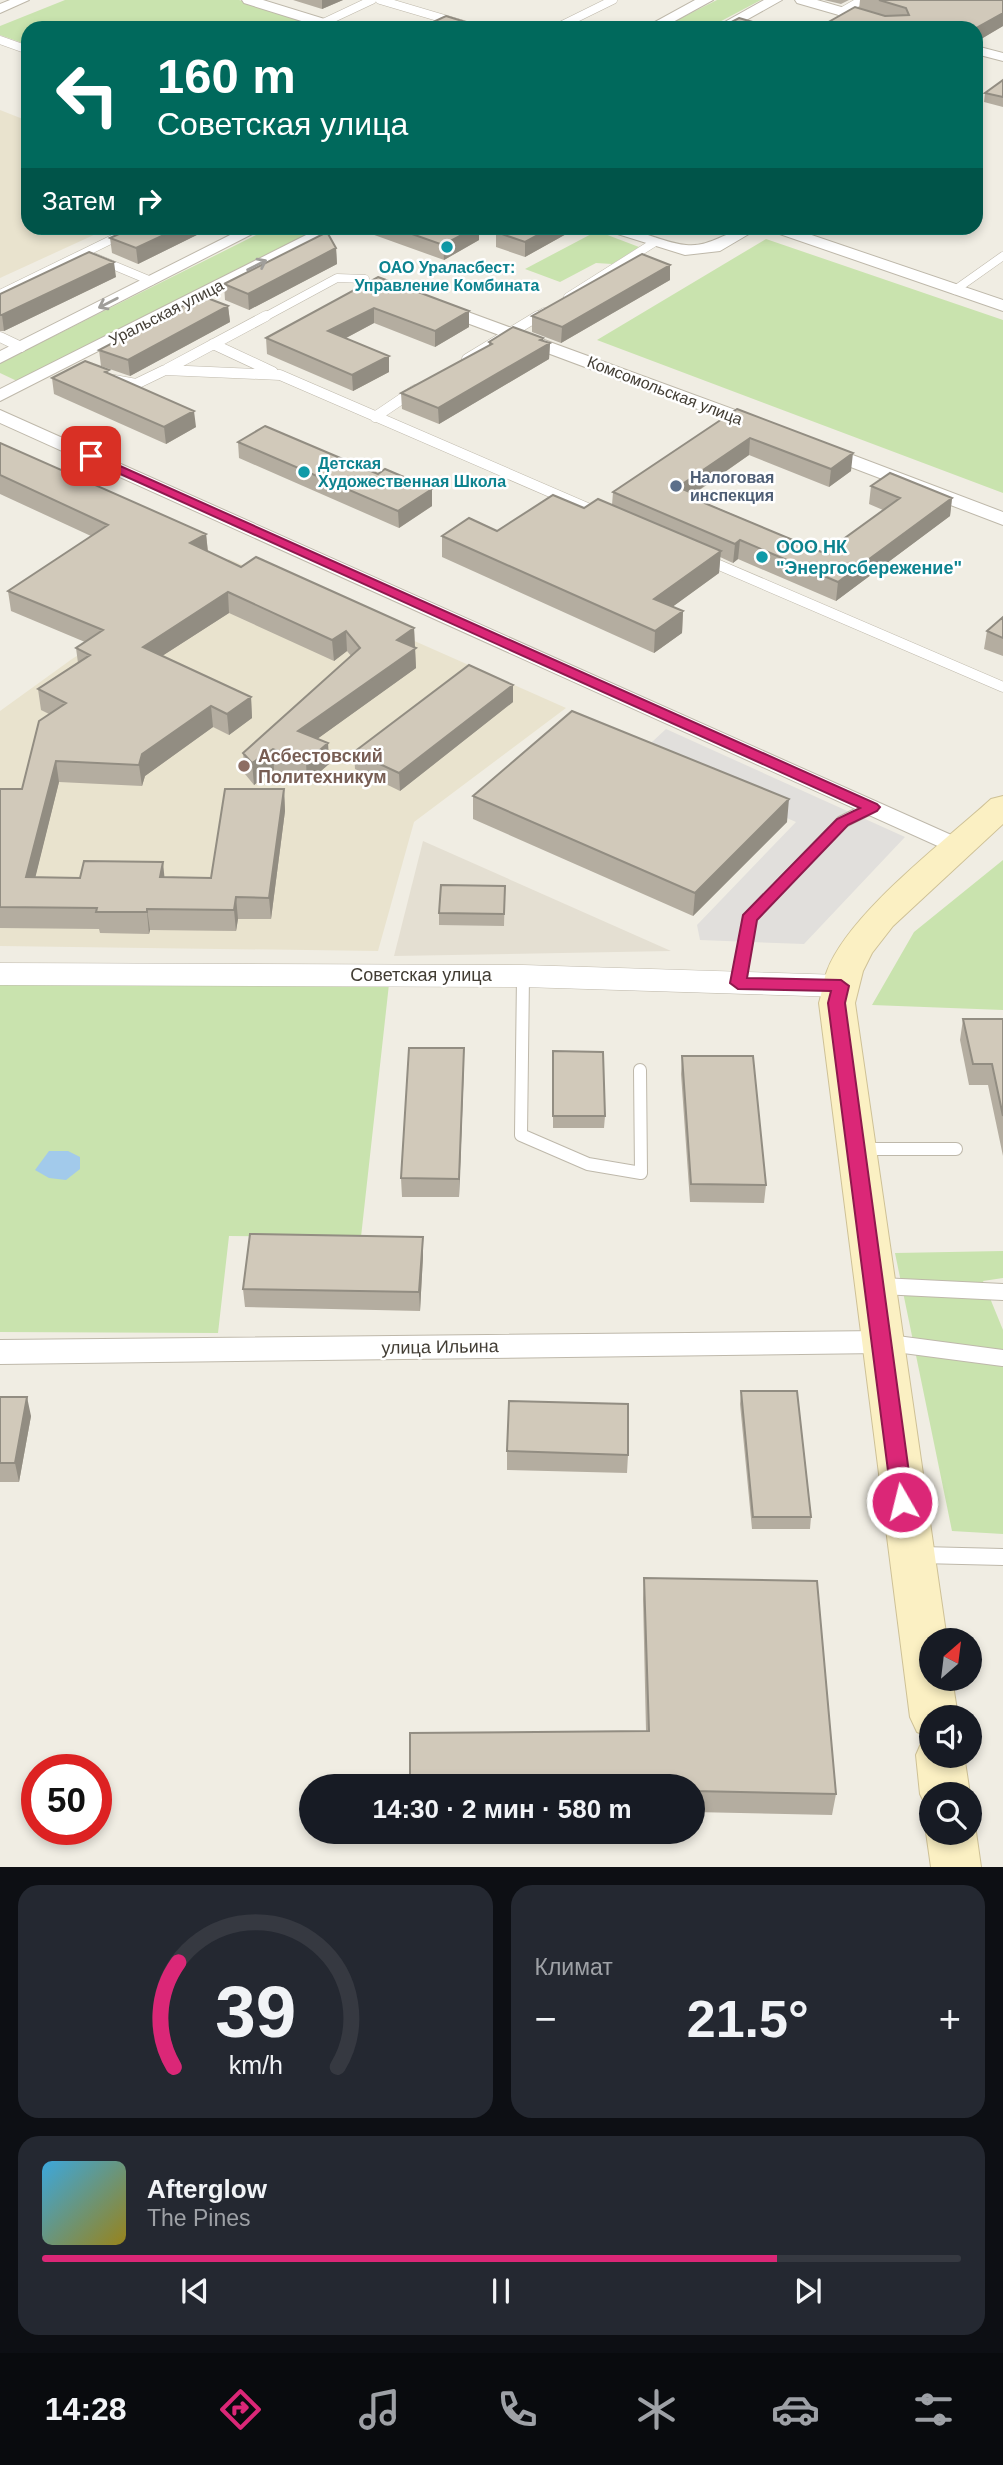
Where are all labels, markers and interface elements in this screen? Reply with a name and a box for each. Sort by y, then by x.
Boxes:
icon: left [42,49,133,140]
text: 160 m [157,49,296,103]
text: Советская улица [157,106,408,142]
icon: right [130,182,168,220]
text: Затем [42,186,116,216]
marker: ОАО Ураласбест: Управление Комбината [439,239,455,255]
one-way arrow [247,258,267,272]
place label: ОАО Ураласбест: Управление Комбината [355,259,540,294]
street label: Уральская улица [106,276,226,349]
one-way arrow [98,296,119,310]
street label: Комсомольская улица [585,353,745,428]
pin [61,426,121,486]
icon: arrive [72,437,110,475]
place label: Детская Художественная Школа [318,455,506,490]
marker: Детская Художественная Школа [296,464,312,480]
place label: Налоговая инспекция [690,469,774,504]
marker: Налоговая инспекция [668,478,684,494]
place label: ООО НК "Энергосбережение" [776,537,962,578]
marker: ООО НК "Энергосбережение" [754,549,770,565]
place label: Асбестовский Политехникум [258,746,387,787]
marker: Асбестовский Политехникум [236,758,252,774]
street label: Советская улица [350,965,493,985]
street label: улица Ильина [381,1336,500,1358]
position arrow [865,1465,939,1539]
north arrow [919,1628,982,1690]
map controls [919,1628,982,1845]
button: sound [919,1705,982,1768]
speed limit sign: 50 [21,1754,112,1845]
button: search [919,1782,982,1845]
text: 14:30 · 2 мин · 580 m [372,1794,632,1824]
text: Климат [535,1954,613,1980]
text: 39 [215,1972,296,2053]
text: 21.5° [687,1990,809,2048]
text: − [535,1998,557,2040]
text: + [939,1998,961,2040]
text: km/h [228,2051,282,2079]
text: Afterglow [147,2174,267,2204]
text: The Pines [147,2205,251,2231]
icon: previous [176,2272,214,2310]
icon: pause [482,2272,520,2310]
icon: next [789,2272,827,2310]
icon: directions [216,2385,265,2434]
icon: music [355,2385,404,2434]
icon: phone [493,2385,542,2434]
icon: climate [632,2385,681,2434]
icon: car [771,2385,820,2434]
icon: filters [909,2385,958,2434]
text: 14:28 [45,2391,127,2427]

